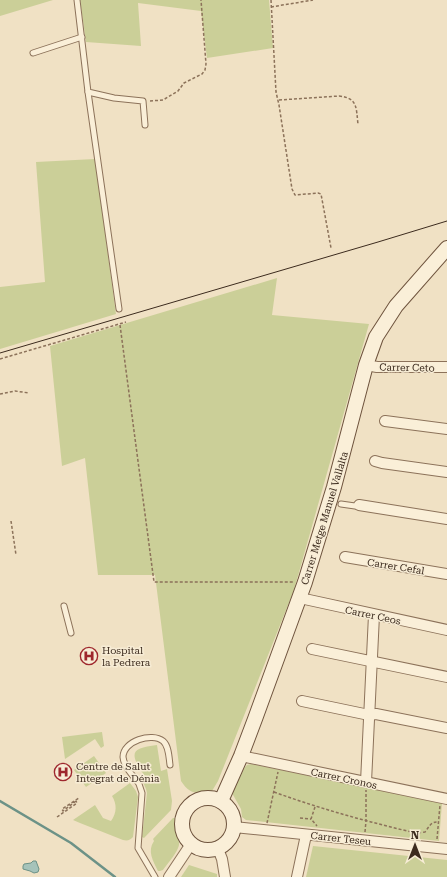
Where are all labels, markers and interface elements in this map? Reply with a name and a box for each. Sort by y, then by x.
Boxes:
street label: Carrer Ceto [379,362,435,373]
street label: Carrer Metge Manuel Vallalta [299,450,350,586]
street label: Carrer Cefal [367,557,425,576]
street label: Carrer Ceos [344,604,402,627]
place label: Hospital la Pedrera [102,645,151,668]
hospital icon: Hospital la Pedrera [79,646,99,666]
place label: Centre de Salut Integrat de Dénia [76,761,160,784]
hospital icon: Centre de Salut Integrat de Dénia [53,762,73,782]
street label: Carrer Cronos [310,766,378,791]
north arrow [395,825,435,865]
text: N [411,829,420,842]
street label: Carrer Teseu [310,830,373,847]

